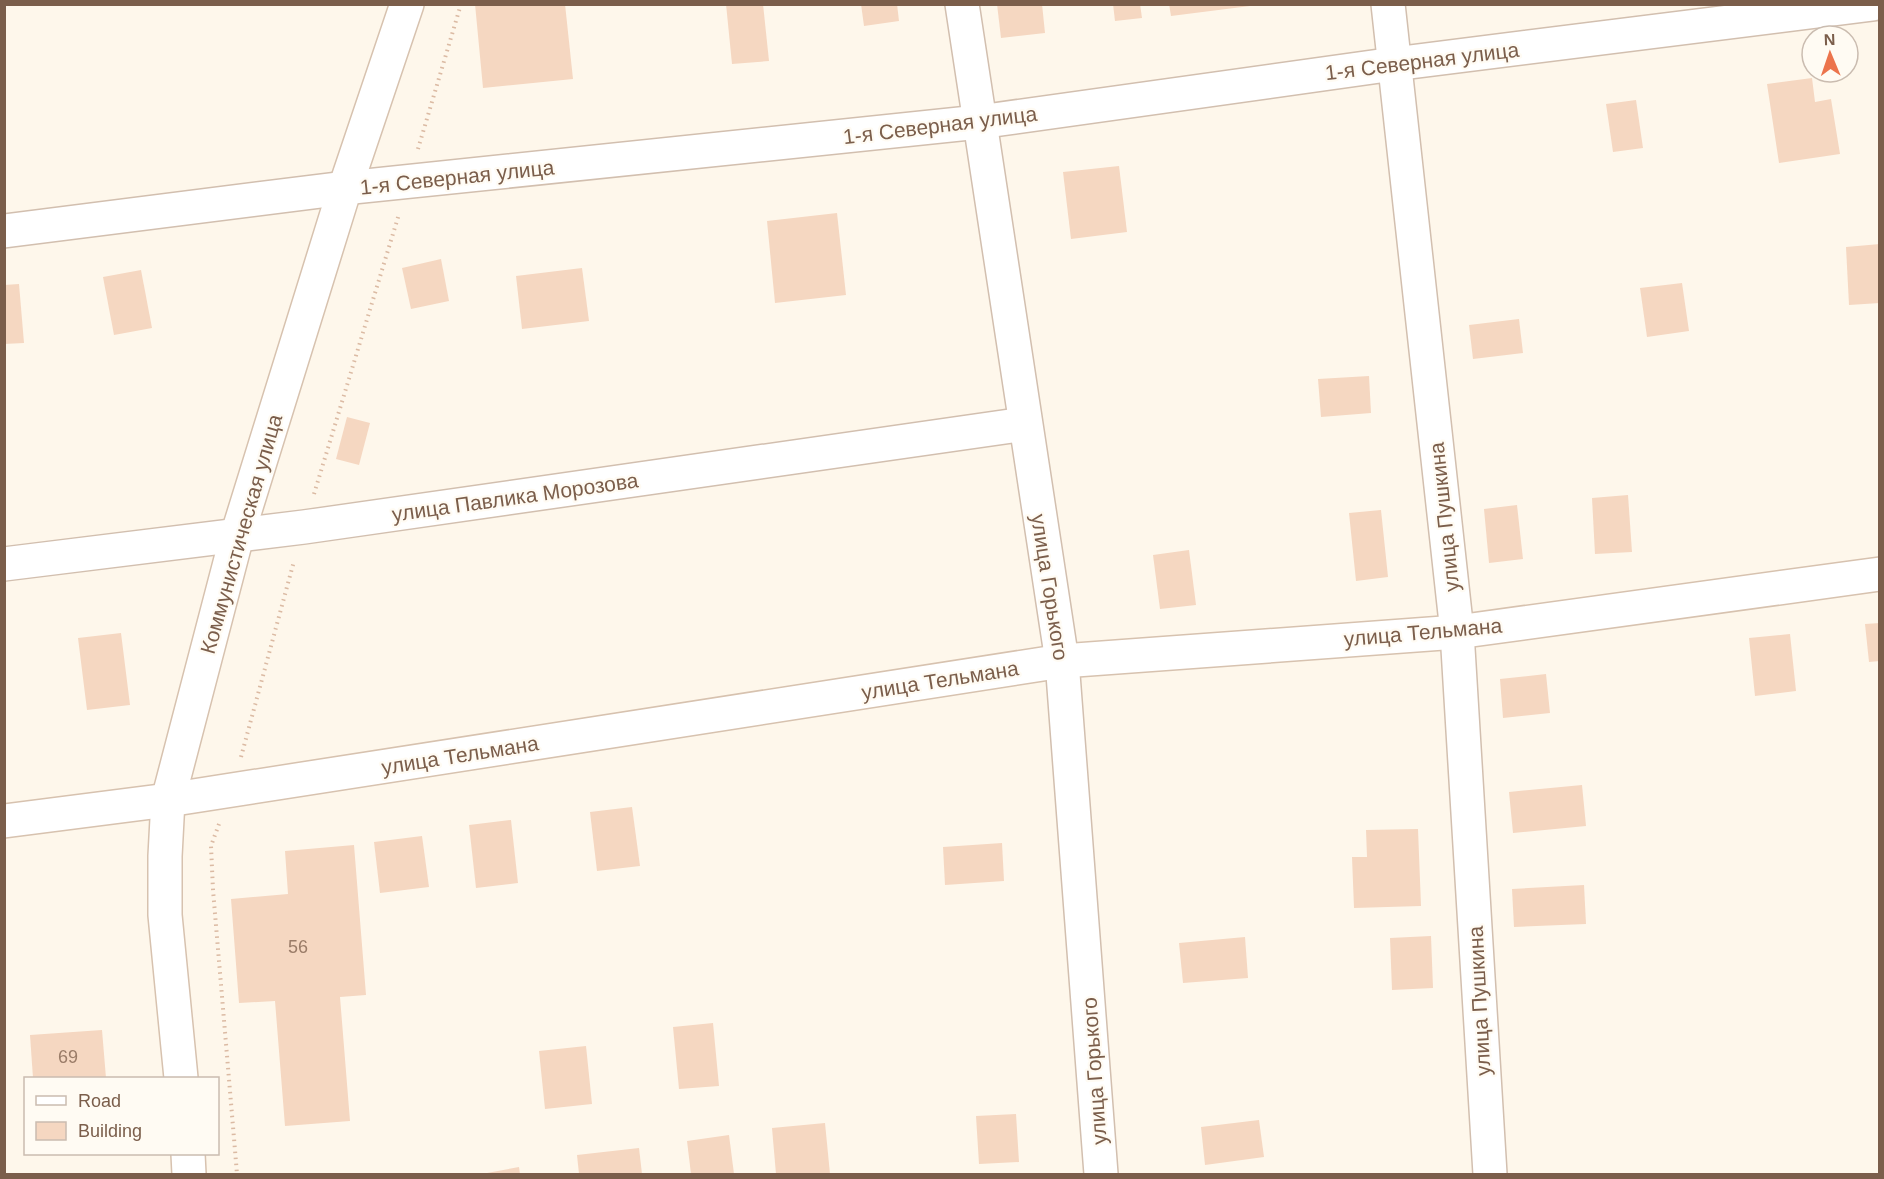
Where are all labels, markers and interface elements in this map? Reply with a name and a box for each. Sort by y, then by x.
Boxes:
north arrow [1800,24,1860,84]
text: N [1823,31,1836,48]
street label: 1-я Северная улица [1324,38,1521,84]
street label: 1-я Северная улица [842,102,1039,148]
street label: 1-я Северная улица [359,155,556,199]
street label: Коммунистическая улица [196,411,286,656]
street label: улица Пушкина [1425,441,1463,593]
street label: улица Павлика Морозова [390,468,640,526]
street label: улица Горького [1027,512,1073,662]
street label: улица Тельмана [1343,614,1503,650]
street label: улица Тельмана [860,656,1021,704]
street label: улица Тельмана [380,731,541,779]
street label: улица Пушкина [1464,925,1494,1077]
house number: 56 [288,937,308,957]
street label: улица Горького [1077,996,1111,1146]
house number: 69 [58,1047,78,1067]
legend [24,1077,219,1155]
text: Road [78,1091,121,1111]
text: Building [78,1121,142,1141]

